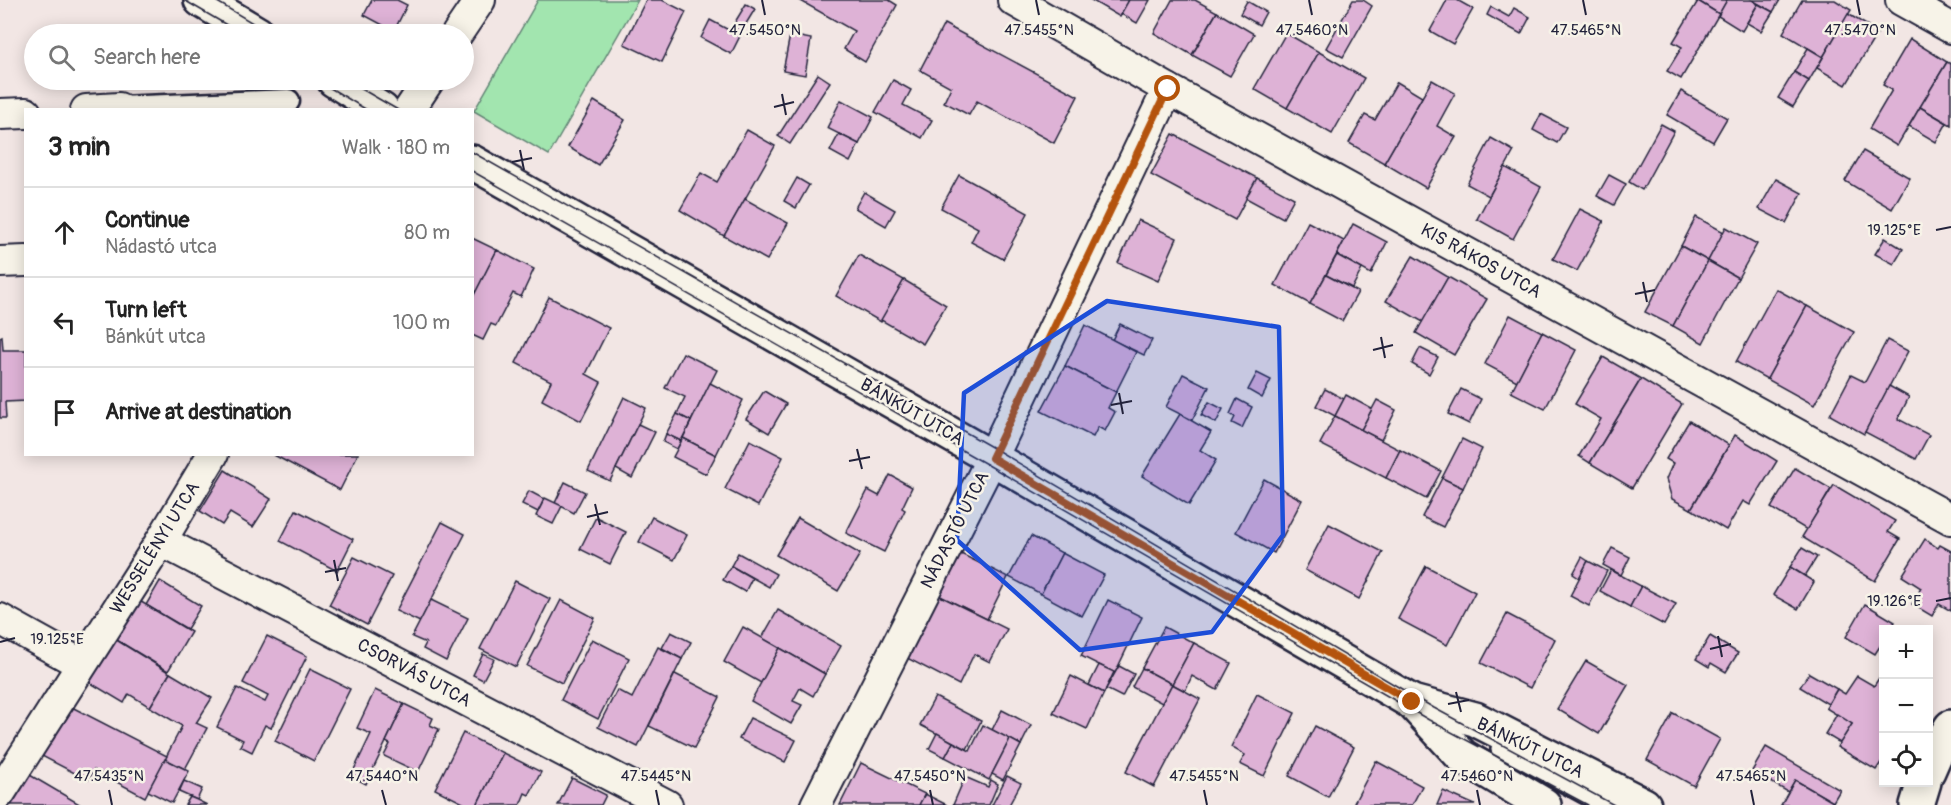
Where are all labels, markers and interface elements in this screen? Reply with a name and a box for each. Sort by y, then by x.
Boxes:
text: 47.5450°N [729,21,801,40]
text: 47.5455°N [1004,21,1074,40]
text: 47.5460°N [1276,21,1348,40]
text: 47.5465°N [1551,21,1621,40]
text: 47.5470°N [1824,21,1896,40]
search box [24,24,474,90]
icon: search [45,41,78,74]
text: Search here [93,43,200,71]
route start [1154,75,1180,101]
text: 3 min [48,131,110,163]
text: Walk · 180 m [342,135,450,160]
text: Continue [105,206,189,234]
icon: ahead [48,216,81,249]
street label: KIS RÁKOS UTCA [1417,218,1546,304]
text: 80 m [404,220,450,245]
text: 19.125°E [1867,221,1921,240]
text: Nádastó utca [105,234,217,259]
text: Turn left [105,296,187,324]
icon: left [48,306,81,339]
text: 100 m [393,310,450,335]
text: Bánkút utca [105,324,206,349]
street label: BÁNKÚT UTCA [856,373,968,451]
icon: arrive [48,396,81,429]
text: Arrive at destination [105,398,291,426]
street label: NÁDASTÓ UTCA [915,467,995,592]
street label: WESSELÉNYI UTCA [105,477,205,618]
text: 19.126°E [1867,592,1921,611]
map controls [1879,625,1933,787]
button: + [1879,625,1933,679]
text: 19.125°E [30,630,84,649]
street label: CSORVÁS UTCA [353,633,475,713]
button: − [1879,679,1933,733]
route end [1398,688,1424,714]
street label: BÁNKÚT UTCA [1473,712,1587,784]
button: locate [1879,733,1933,787]
text: 47.5435°N [74,767,144,786]
text: 47.5440°N [346,767,418,786]
text: 47.5445°N [621,767,691,786]
text: 47.5450°N [894,767,966,786]
text: 47.5455°N [1169,767,1239,786]
text: 47.5460°N [1441,767,1513,786]
text: 47.5465°N [1716,767,1786,786]

